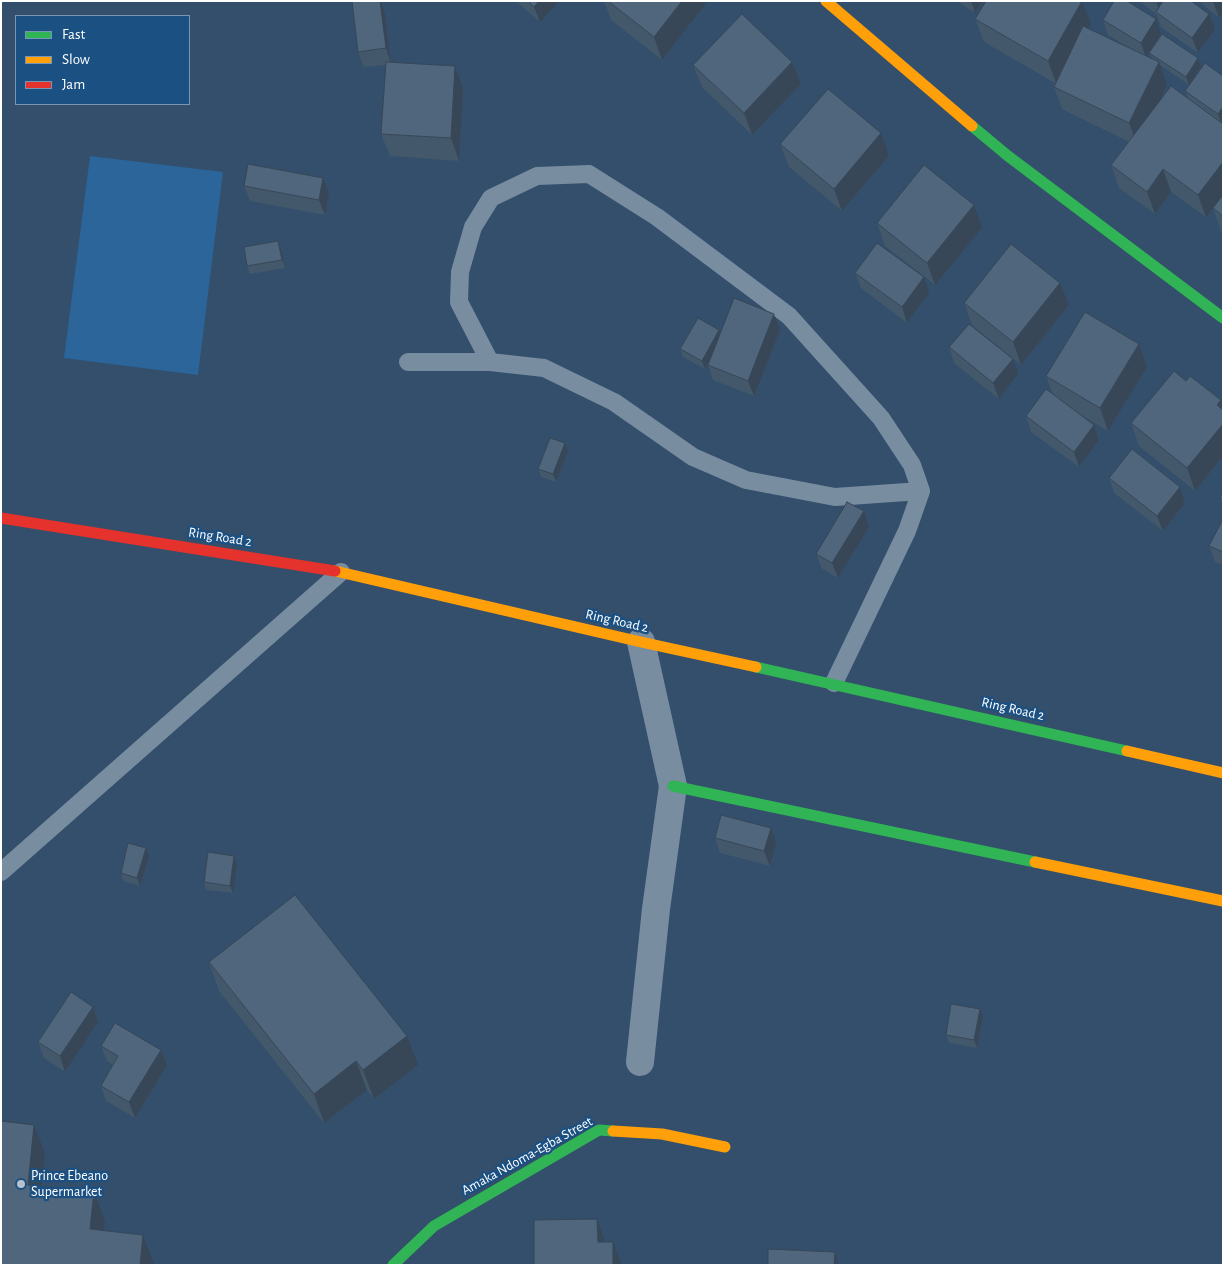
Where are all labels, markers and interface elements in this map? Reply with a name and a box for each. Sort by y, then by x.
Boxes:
legend [15,15,190,105]
text: Fast [62,27,85,42]
text: Slow [62,52,90,67]
text: Jam [62,77,85,92]
street label: Ring Road 2 [187,524,253,550]
street label: Ring Road 2 [584,606,650,636]
street label: Ring Road 2 [980,694,1046,724]
street label: Amaka Ndoma-Egba Street [459,1113,595,1199]
place label: Prince Ebeano Supermarket [31,1168,108,1200]
marker: Prince Ebeano Supermarket [15,1178,27,1190]

